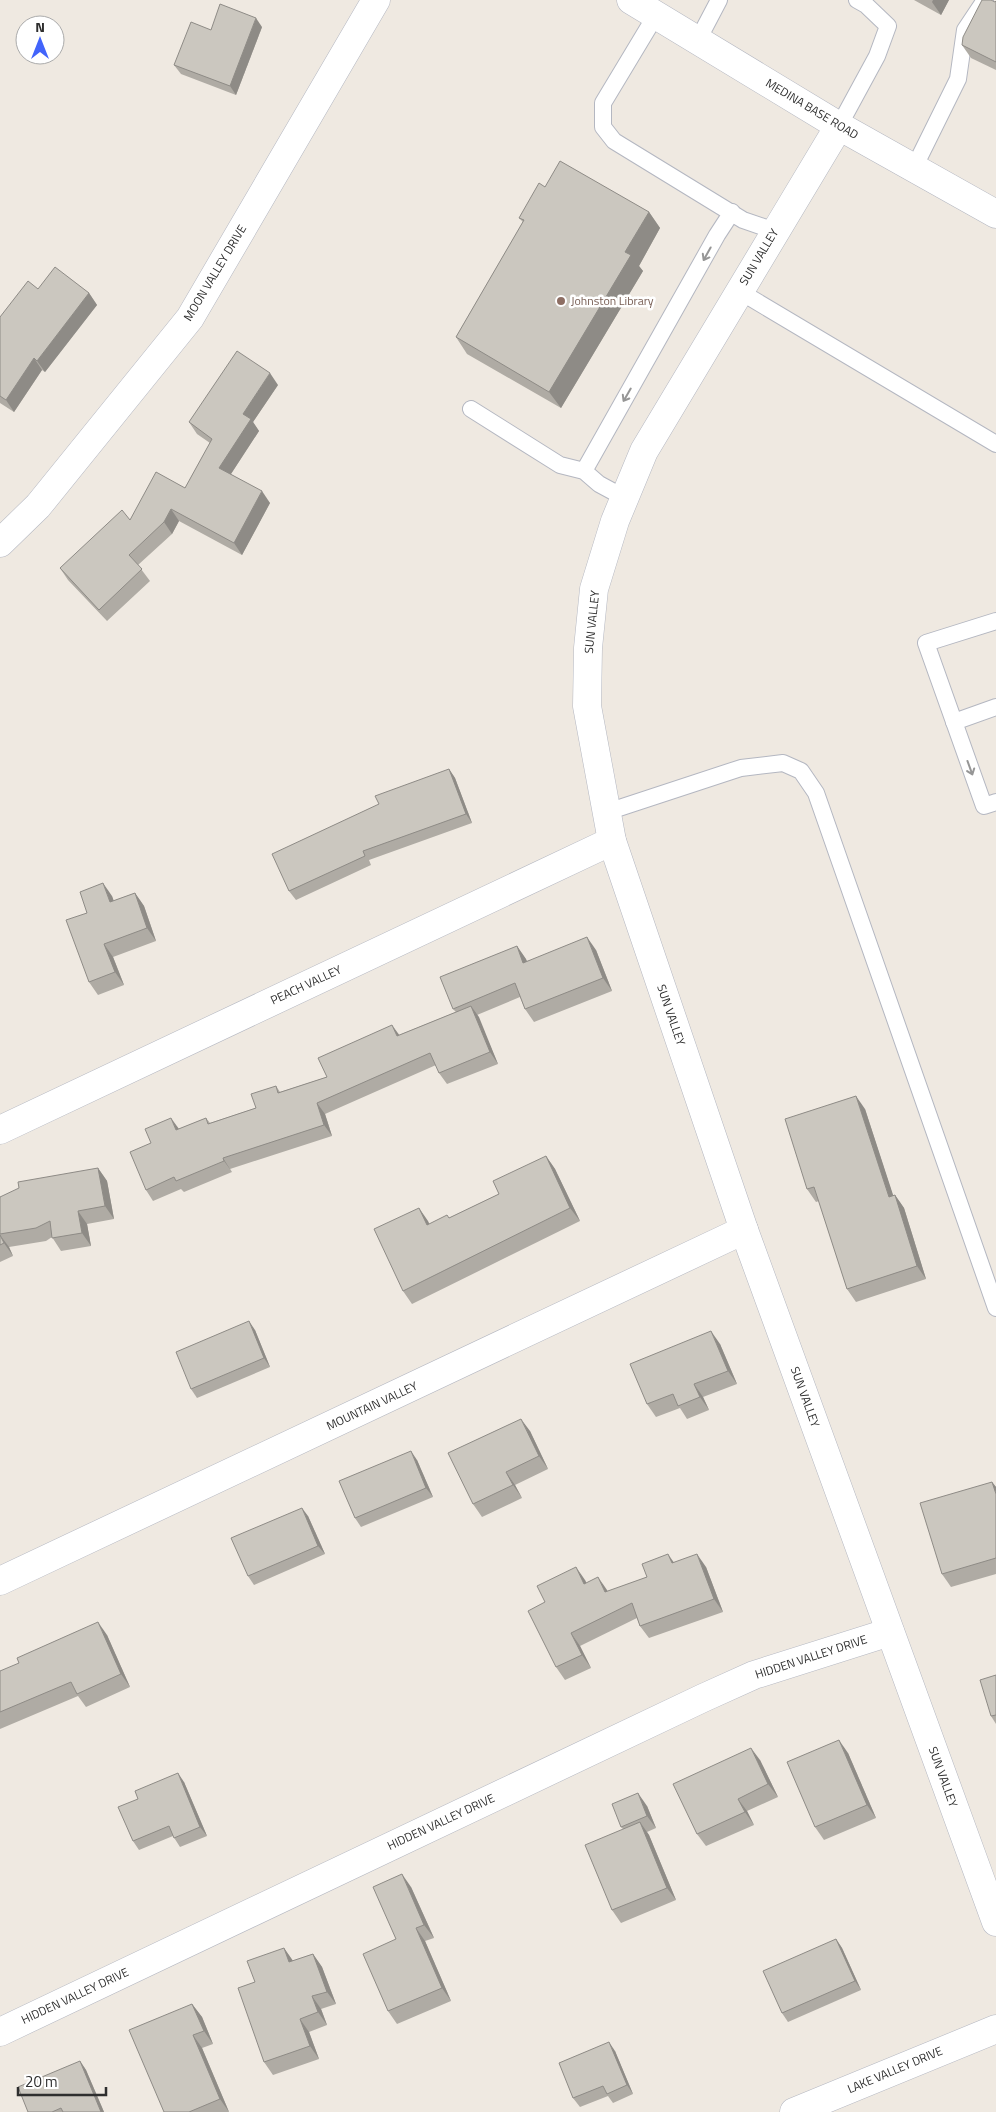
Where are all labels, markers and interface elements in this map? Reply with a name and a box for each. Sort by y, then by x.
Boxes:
north arrow [15,15,65,65]
text: N [35,16,45,37]
street label: MEDINA BASE ROAD [762,73,863,144]
street label: MOON VALLEY DRIVE [178,221,251,325]
street label: SUN VALLEY [734,224,783,289]
one-way arrow [702,246,712,261]
place label: Johnston Library [571,291,654,310]
marker: Johnston Library [555,295,567,307]
one-way arrow [622,387,631,402]
street label: SUN VALLEY [579,589,604,654]
one-way arrow [966,760,975,775]
street label: PEACH VALLEY [267,960,345,1009]
street label: SUN VALLEY [652,982,691,1048]
street label: SUN VALLEY [786,1364,825,1430]
street label: MOUNTAIN VALLEY [323,1376,421,1435]
street label: HIDDEN VALLEY DRIVE [752,1629,870,1684]
street label: SUN VALLEY [924,1744,963,1810]
street label: HIDDEN VALLEY DRIVE [384,1788,498,1855]
street label: HIDDEN VALLEY DRIVE [18,1962,132,2029]
street label: LAKE VALLEY DRIVE [844,2041,946,2098]
scale bar [18,2064,105,2096]
text: 20 m [25,2070,58,2093]

